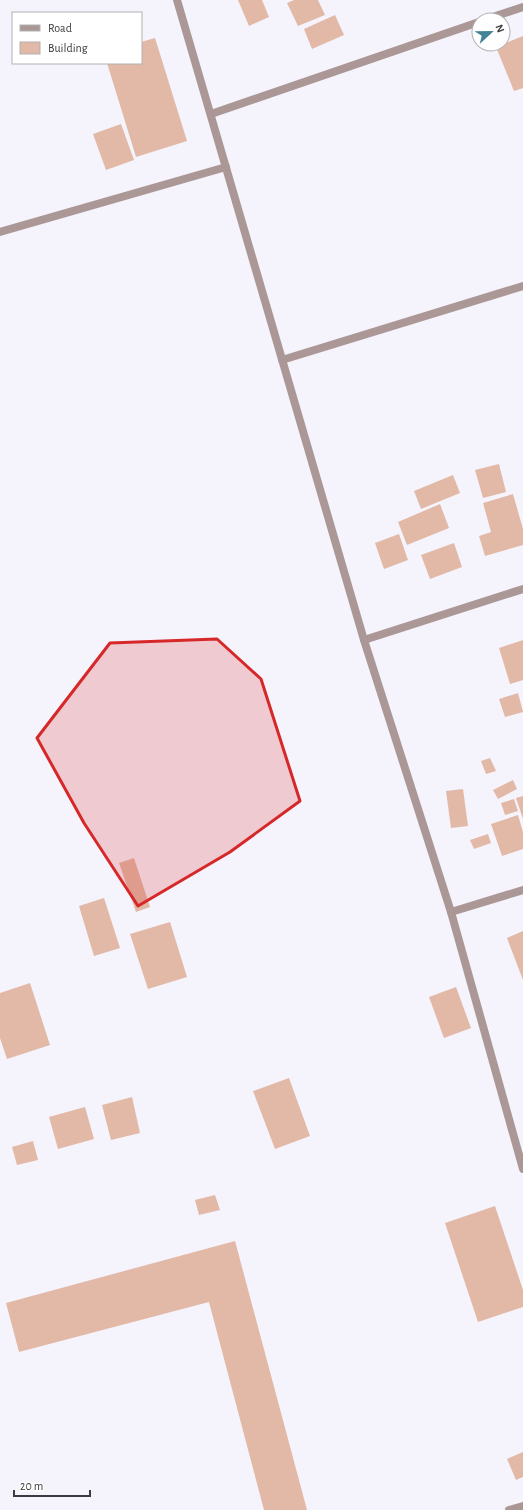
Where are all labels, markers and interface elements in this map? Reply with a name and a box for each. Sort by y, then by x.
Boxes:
legend [12,12,142,64]
north arrow [471,12,511,52]
text: Road [48,22,72,34]
text: N [493,23,506,34]
text: Building [48,42,88,54]
scale bar [14,1472,90,1498]
text: 20 m [20,1480,43,1492]

